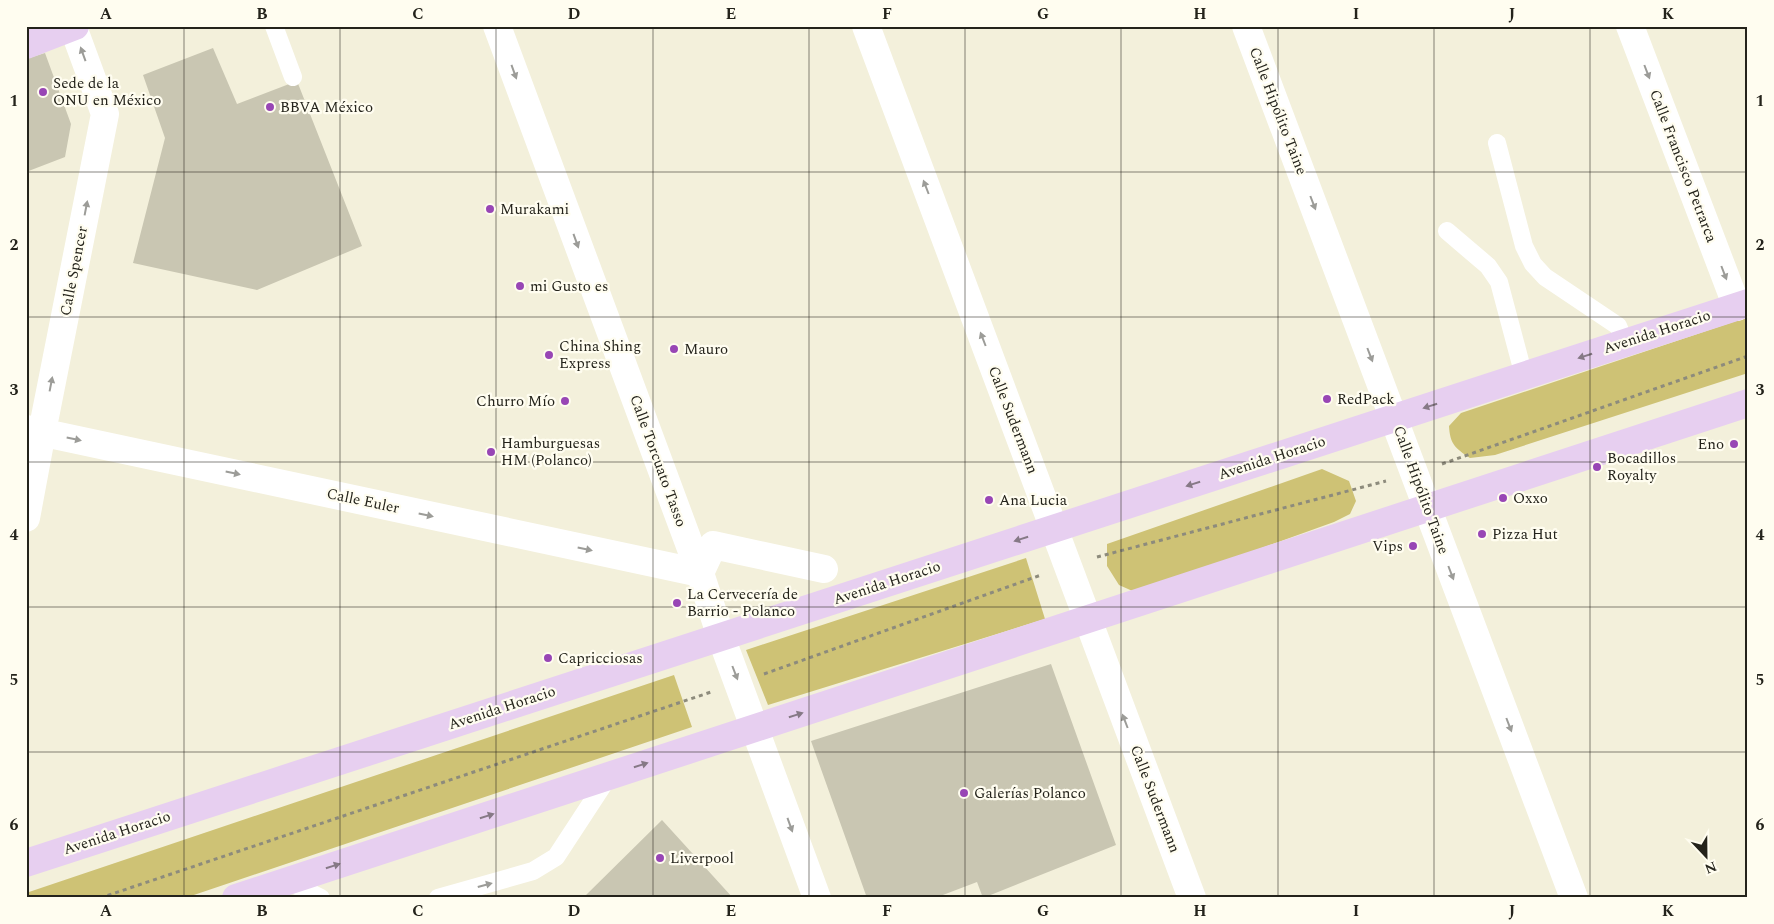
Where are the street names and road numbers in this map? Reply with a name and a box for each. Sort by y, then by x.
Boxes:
street label: Calle Hipólito Taine [1243,44,1313,178]
street label: Calle Francisco Petrarca [1643,86,1723,246]
street label: Calle Spencer [54,224,94,318]
street label: Avenida Horacio [1600,304,1714,360]
street label: Calle Sudermann [982,363,1044,477]
street label: Calle Torcuato Tasso [623,392,693,530]
street label: Calle Hipólito Taine [1387,422,1455,558]
street label: Avenida Horacio [1215,430,1329,486]
street label: Calle Euler [325,482,402,520]
street label: Avenida Horacio [830,555,944,611]
street label: Avenida Horacio [445,680,559,736]
street label: Calle Sudermann [1124,742,1186,856]
street label: Avenida Horacio [60,805,174,861]

